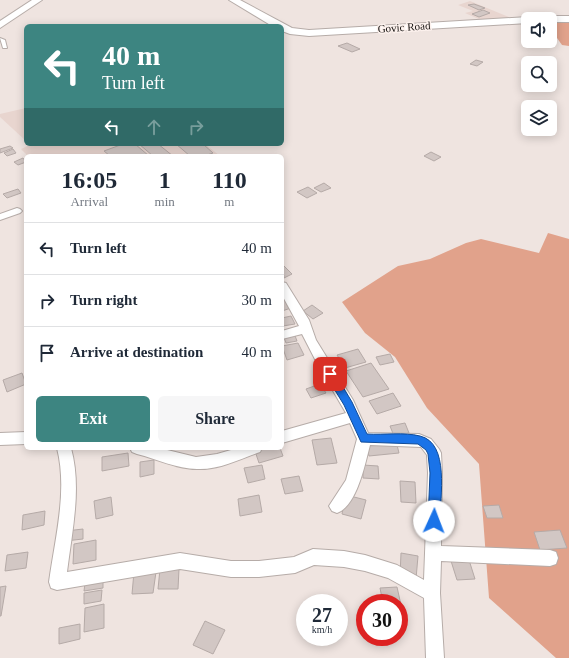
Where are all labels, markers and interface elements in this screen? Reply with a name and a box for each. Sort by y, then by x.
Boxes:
map controls [521,12,557,136]
button: sound [521,12,557,48]
street label: Govic Road [377,19,431,35]
icon: left [36,40,88,92]
text: 40 m [102,40,160,71]
button: search [521,56,557,92]
text: Turn left [102,73,165,93]
button: layers [521,100,557,136]
icon: left [101,116,123,138]
icon: ahead [143,116,165,138]
icon: right [185,116,207,138]
text: 16:05 [61,167,117,193]
text: 1 [159,167,171,193]
text: 110 [212,167,247,193]
text: Arrival [70,194,108,209]
text: min [155,194,175,209]
text: m [224,194,234,209]
icon: left [36,238,58,260]
text: Turn left [70,240,127,256]
text: 40 m [242,240,272,256]
icon: right [36,290,58,312]
text: Turn right [70,292,137,308]
text: 30 m [242,292,272,308]
icon: arrive [36,342,58,364]
text: Arrive at destination [70,344,203,360]
text: 40 m [242,344,272,360]
pin [313,357,347,391]
icon: arrive [319,363,341,385]
button: Exit [36,396,150,442]
button: Share [158,396,272,442]
position arrow [413,500,455,542]
speed limit sign: 30 [356,594,408,646]
text: 27 [312,604,332,626]
text: km/h [312,624,332,635]

